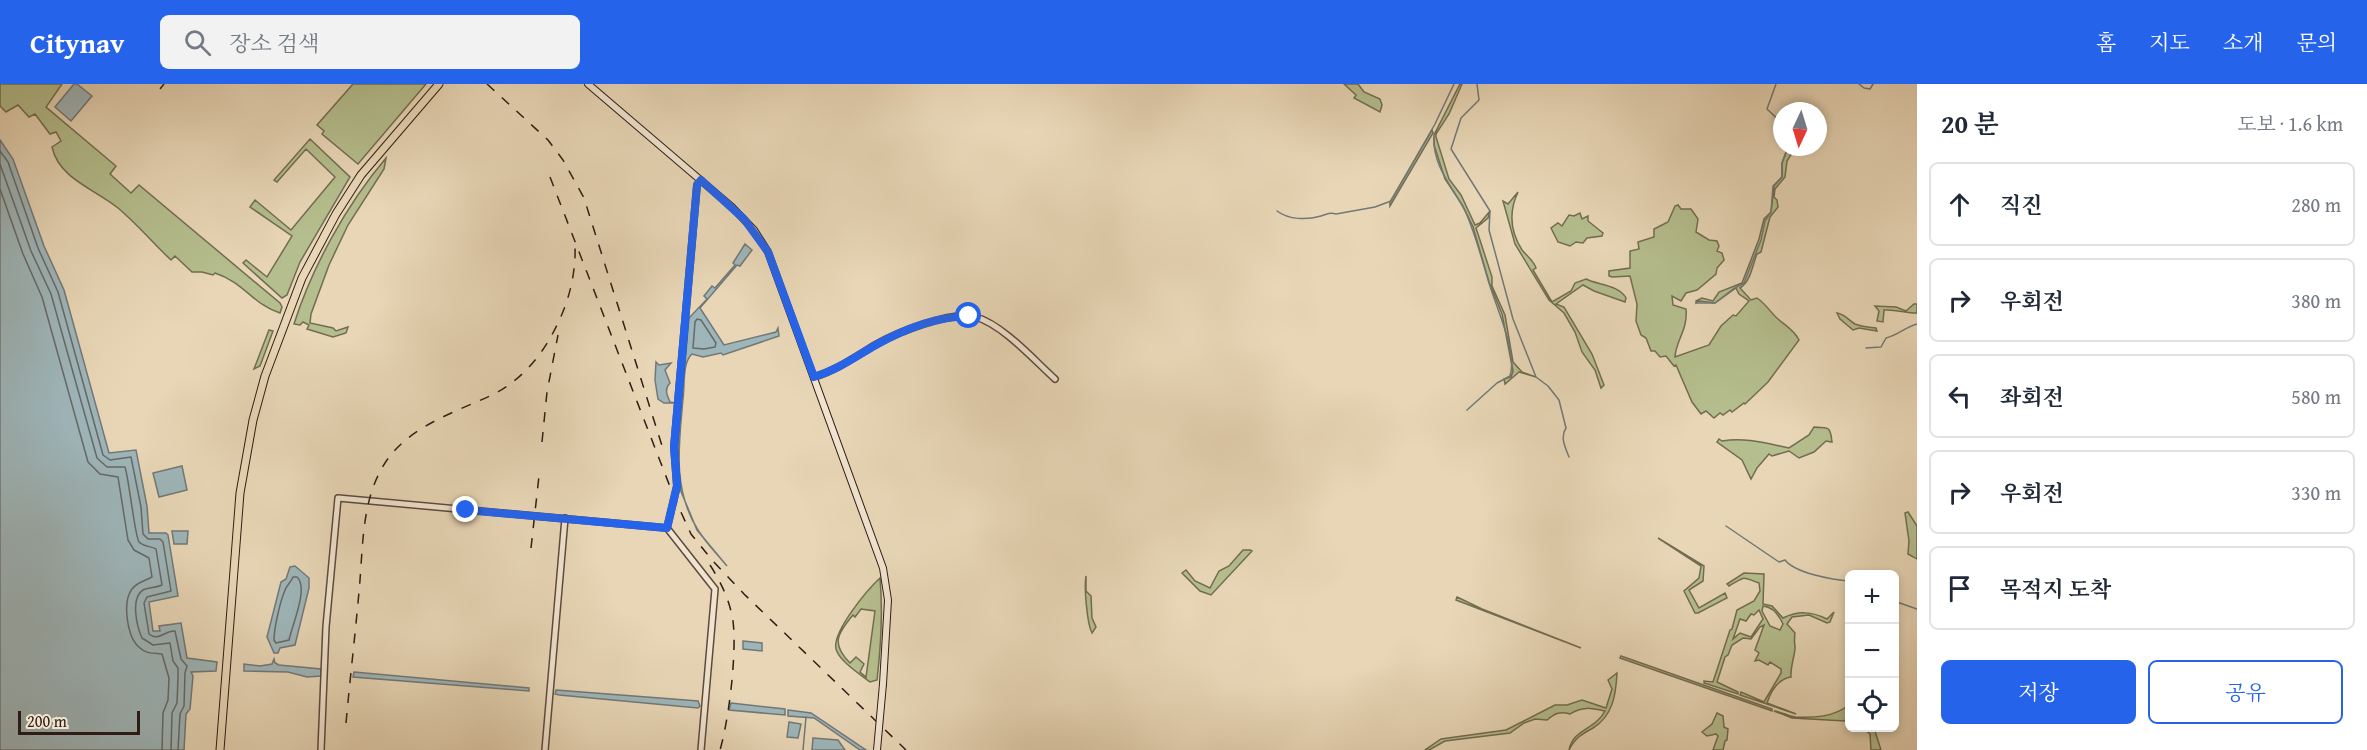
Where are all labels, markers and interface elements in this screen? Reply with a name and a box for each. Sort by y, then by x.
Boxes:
search box [160,15,580,69]
text: Citynav [30,22,124,63]
icon: search [181,26,214,59]
text: 장소 검색 [229,27,319,59]
text: 홈 [2096,27,2116,58]
text: 지도 [2149,27,2190,58]
text: 소개 [2223,27,2263,58]
text: 문의 [2296,27,2337,58]
north arrow [1773,102,1827,156]
text: 20 분 [1941,104,1999,143]
text: 도보 · 1.6 km [2237,109,2343,138]
icon: ahead [1943,188,1976,221]
text: 직진 [2000,189,2043,221]
text: 280 m [2291,190,2341,219]
icon: right [1943,284,1976,317]
text: 우회전 [2000,285,2064,317]
text: 380 m [2291,286,2341,315]
route start [955,302,981,328]
icon: left [1943,380,1976,413]
text: 좌회전 [2000,381,2064,413]
text: 580 m [2291,382,2341,411]
icon: right [1943,476,1976,509]
text: 우회전 [2000,477,2064,509]
text: 330 m [2291,478,2341,507]
route end [452,496,478,522]
map controls [1845,570,1899,732]
button: + [1845,570,1899,624]
icon: arrive [1943,572,1976,605]
text: 목적지 도착 [2000,573,2111,605]
button: − [1845,624,1899,678]
button: 저장 [1941,660,2136,724]
button: 공유 [2148,660,2343,724]
button: locate [1845,678,1899,732]
scale bar [18,708,140,736]
text: 200 m [27,709,67,733]

